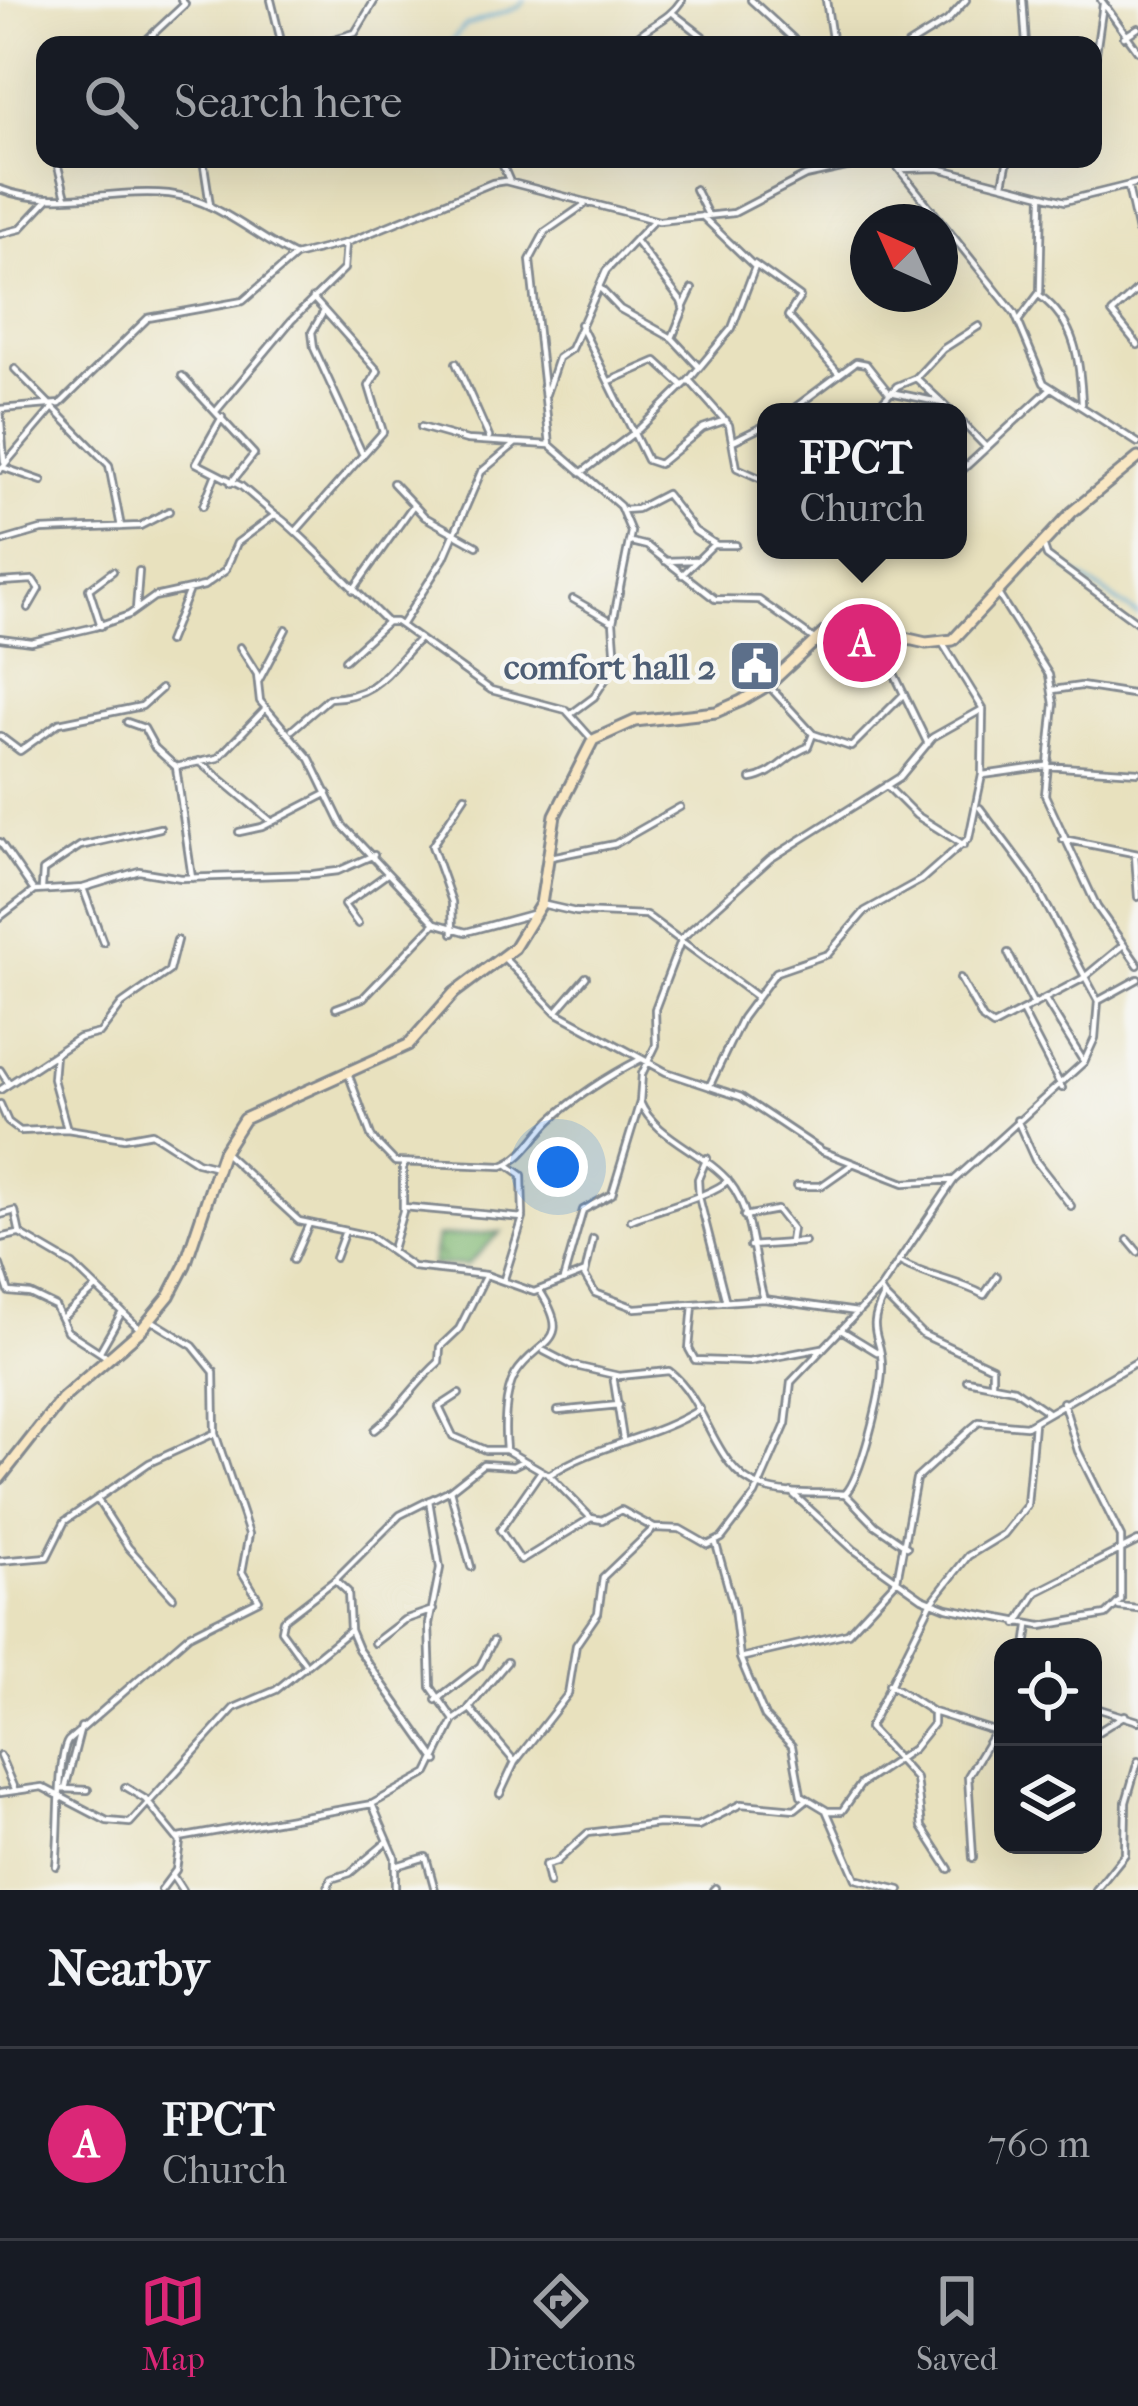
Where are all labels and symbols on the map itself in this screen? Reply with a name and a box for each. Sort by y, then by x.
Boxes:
north arrow [850,204,958,312]
pin: A [823,598,901,688]
public building icon: comfort hall 2 [727,638,783,694]
place label: comfort hall 2 [504,646,716,688]
your location [528,1137,588,1197]

